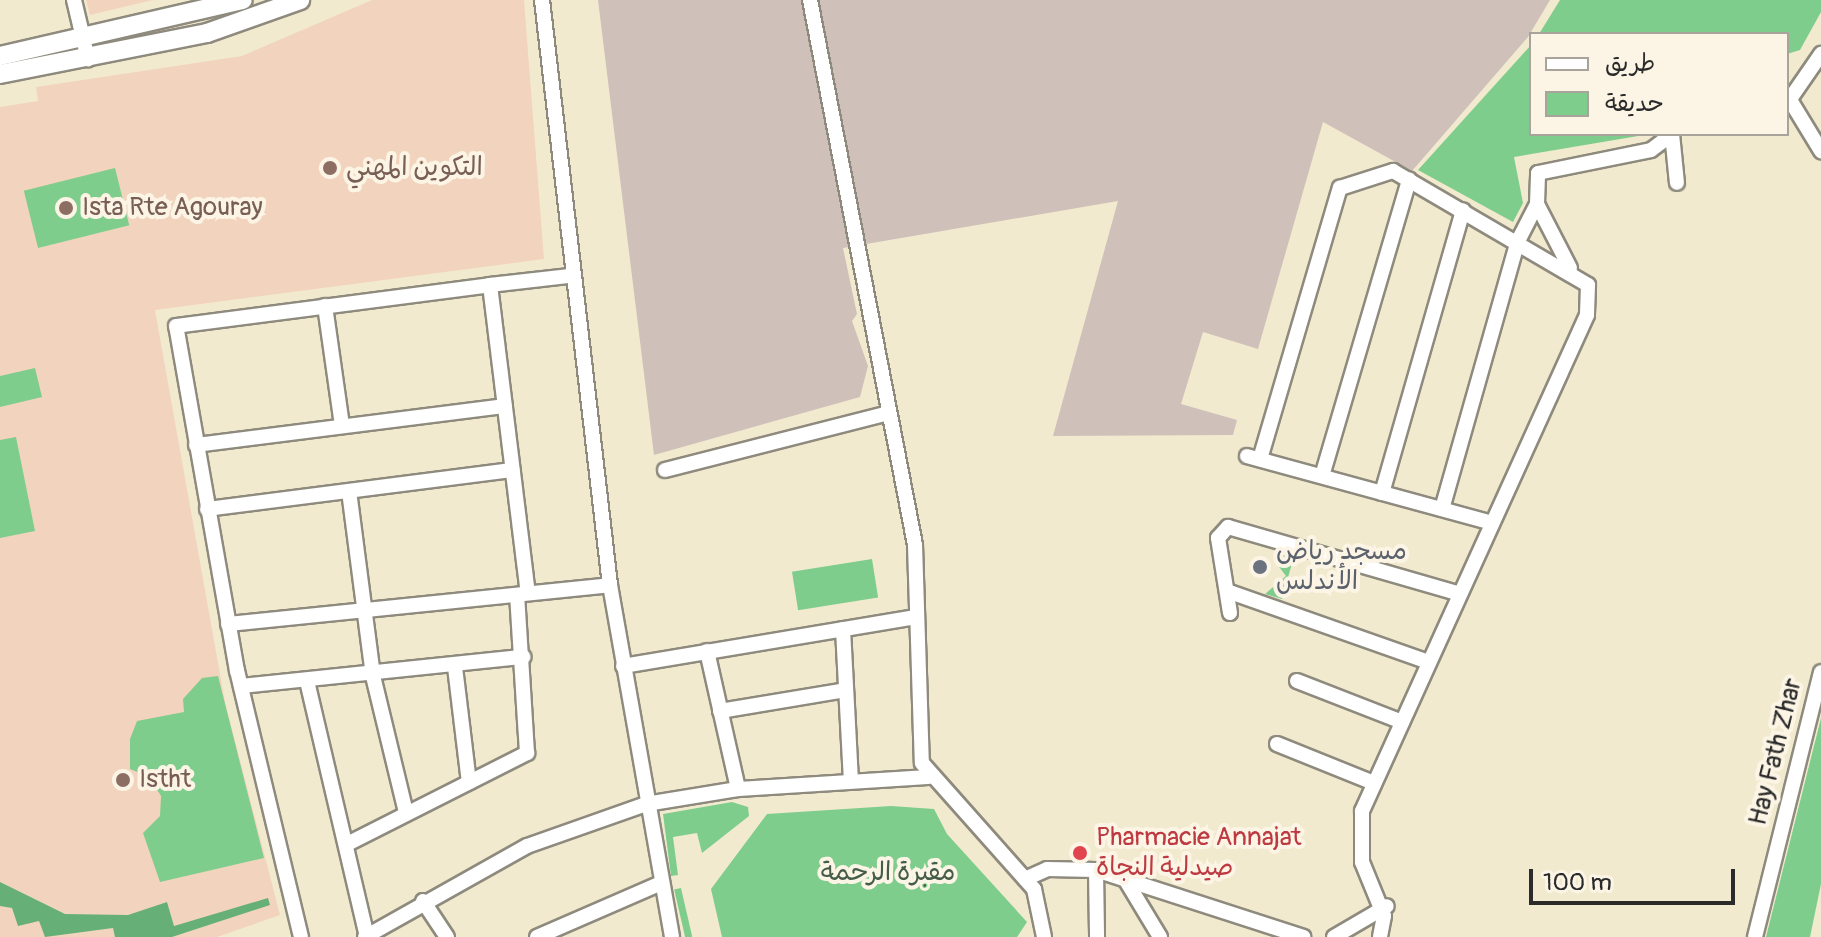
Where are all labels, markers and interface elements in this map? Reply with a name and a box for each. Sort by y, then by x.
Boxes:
legend [1529,32,1789,136]
text: طريق [1605,49,1655,78]
text: حديقة [1605,89,1664,118]
place label: التكوين المهني [346,152,483,184]
marker: التكوين المهني [321,159,339,177]
place label: Ista Rte Agouray [82,192,263,224]
marker: Ista Rte Agouray [57,199,75,217]
place label: مسجد رياض الأندلس [1276,536,1407,598]
marker: مسجد رياض الأندلس [1251,558,1269,576]
street label: Hay Fath Zhar [1743,675,1809,829]
place label: Istht [139,764,191,796]
marker: Istht [114,771,132,789]
place label: Pharmacie Annajat صيدلية النجاة [1096,822,1302,884]
marker: Pharmacie Annajat صيدلية النجاة [1071,844,1089,862]
scale bar [1533,853,1739,903]
park label: مقبرة الرحمة [821,857,955,889]
text: 100 m [1543,868,1612,897]

